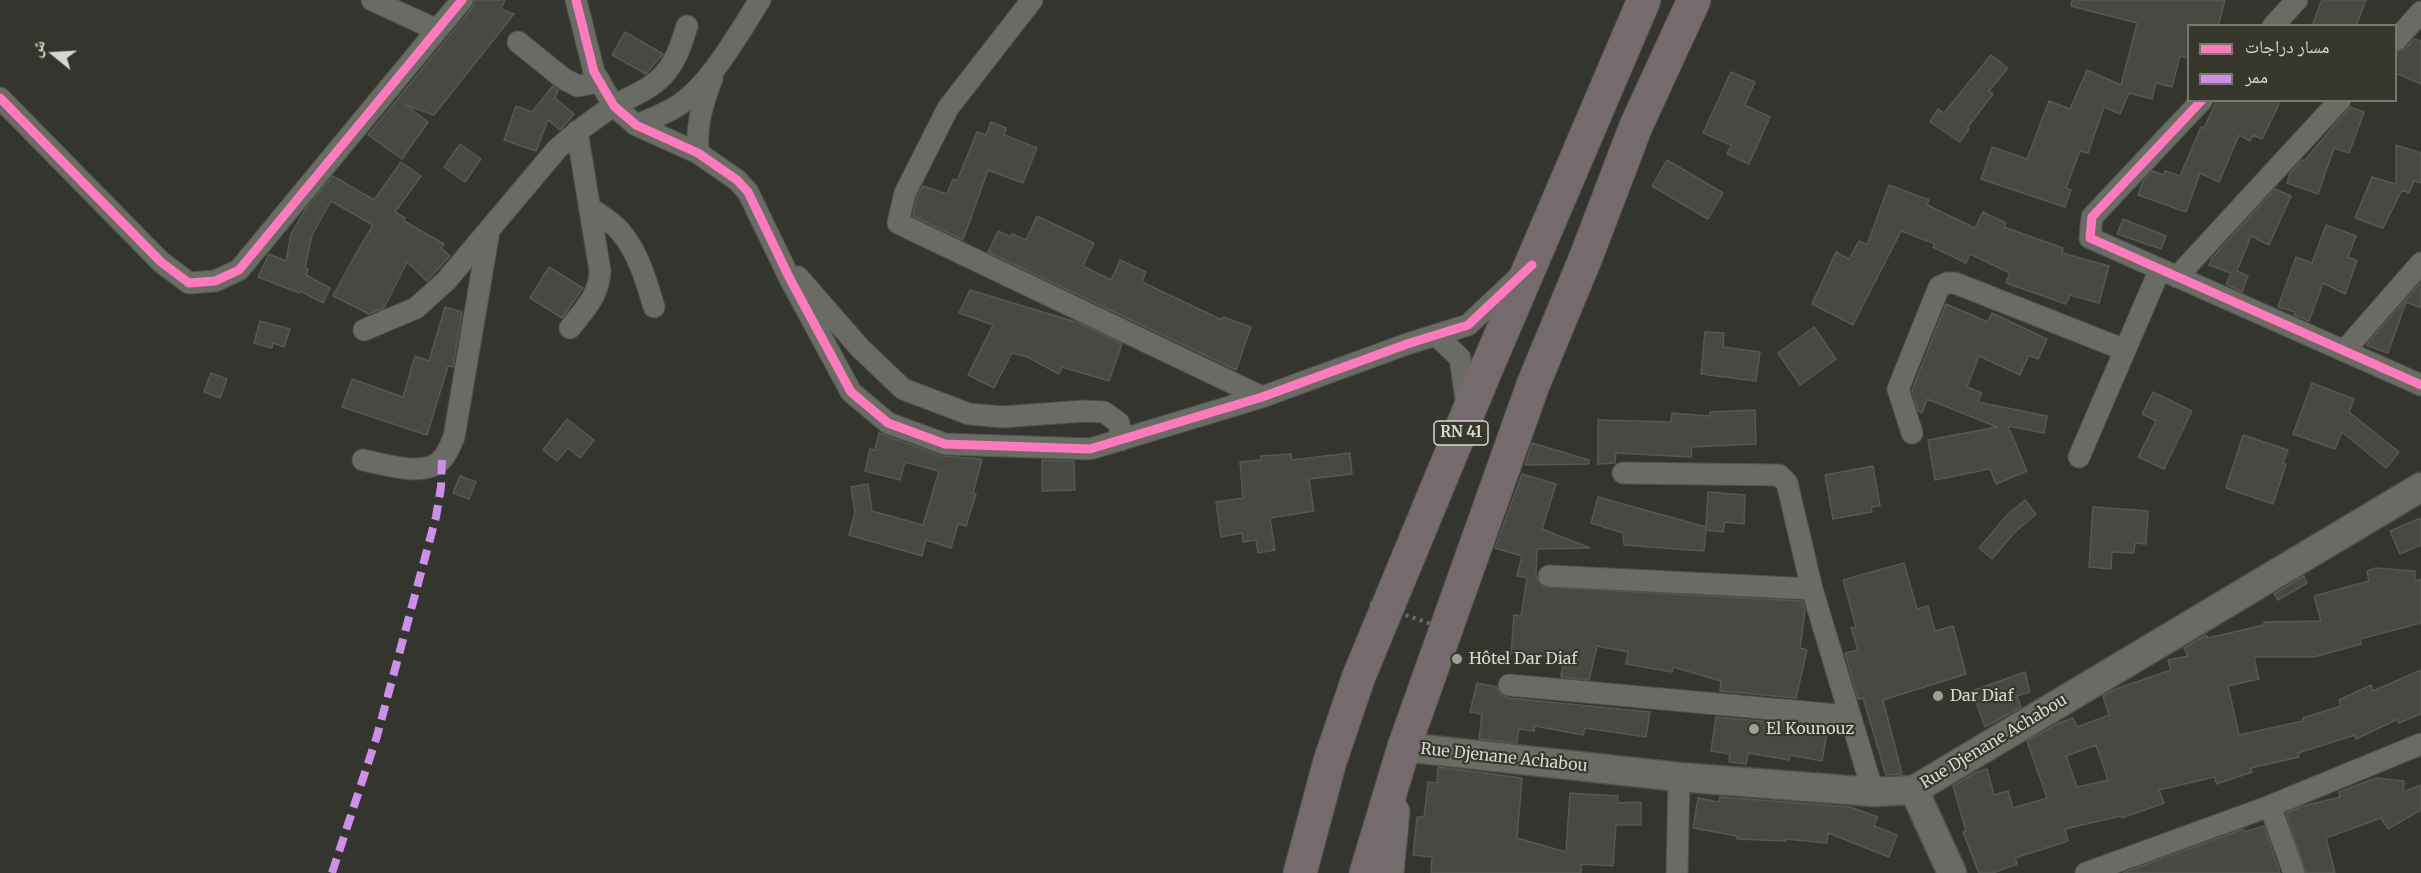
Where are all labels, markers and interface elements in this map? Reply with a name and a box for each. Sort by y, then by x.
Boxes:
north arrow [24,24,84,84]
legend [2187,24,2397,102]
text: مسار دراجات [2245,35,2330,58]
text: ش [25,37,49,60]
text: ممر [2245,65,2268,88]
road number: RN 41 [1434,421,1488,445]
place label: Hôtel Dar Diaf [1469,649,1577,669]
marker: Hôtel Dar Diaf [1450,652,1464,666]
place label: Dar Diaf [1950,686,2013,706]
marker: Dar Diaf [1931,689,1945,703]
street label: Rue Djenane Achabou [1917,691,2071,793]
place label: El Kounouz [1766,719,1854,739]
marker: El Kounouz [1747,722,1761,736]
street label: Rue Djenane Achabou [1420,740,1588,776]

